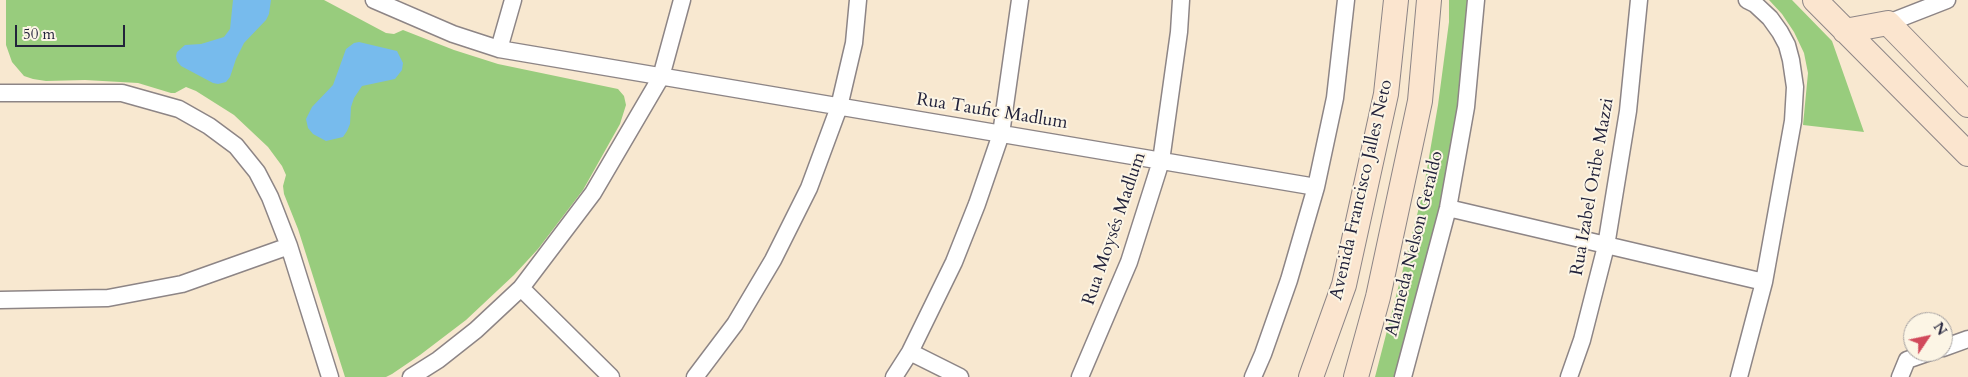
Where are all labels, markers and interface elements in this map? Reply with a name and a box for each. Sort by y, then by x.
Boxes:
scale bar [18,15,128,47]
text: 50 m [23,24,55,44]
street label: Avenida Francisco Jalles Neto [1326,78,1398,302]
street label: Rua Taufic Madlum [915,89,1069,135]
street label: Rua Izabel Oribe Mazzi [1567,97,1619,277]
street label: Alameda Nelson Geraldo [1381,149,1449,339]
street label: Rua Moysés Madlum [1079,150,1151,308]
north arrow [1903,312,1953,362]
text: N [1929,319,1951,339]

